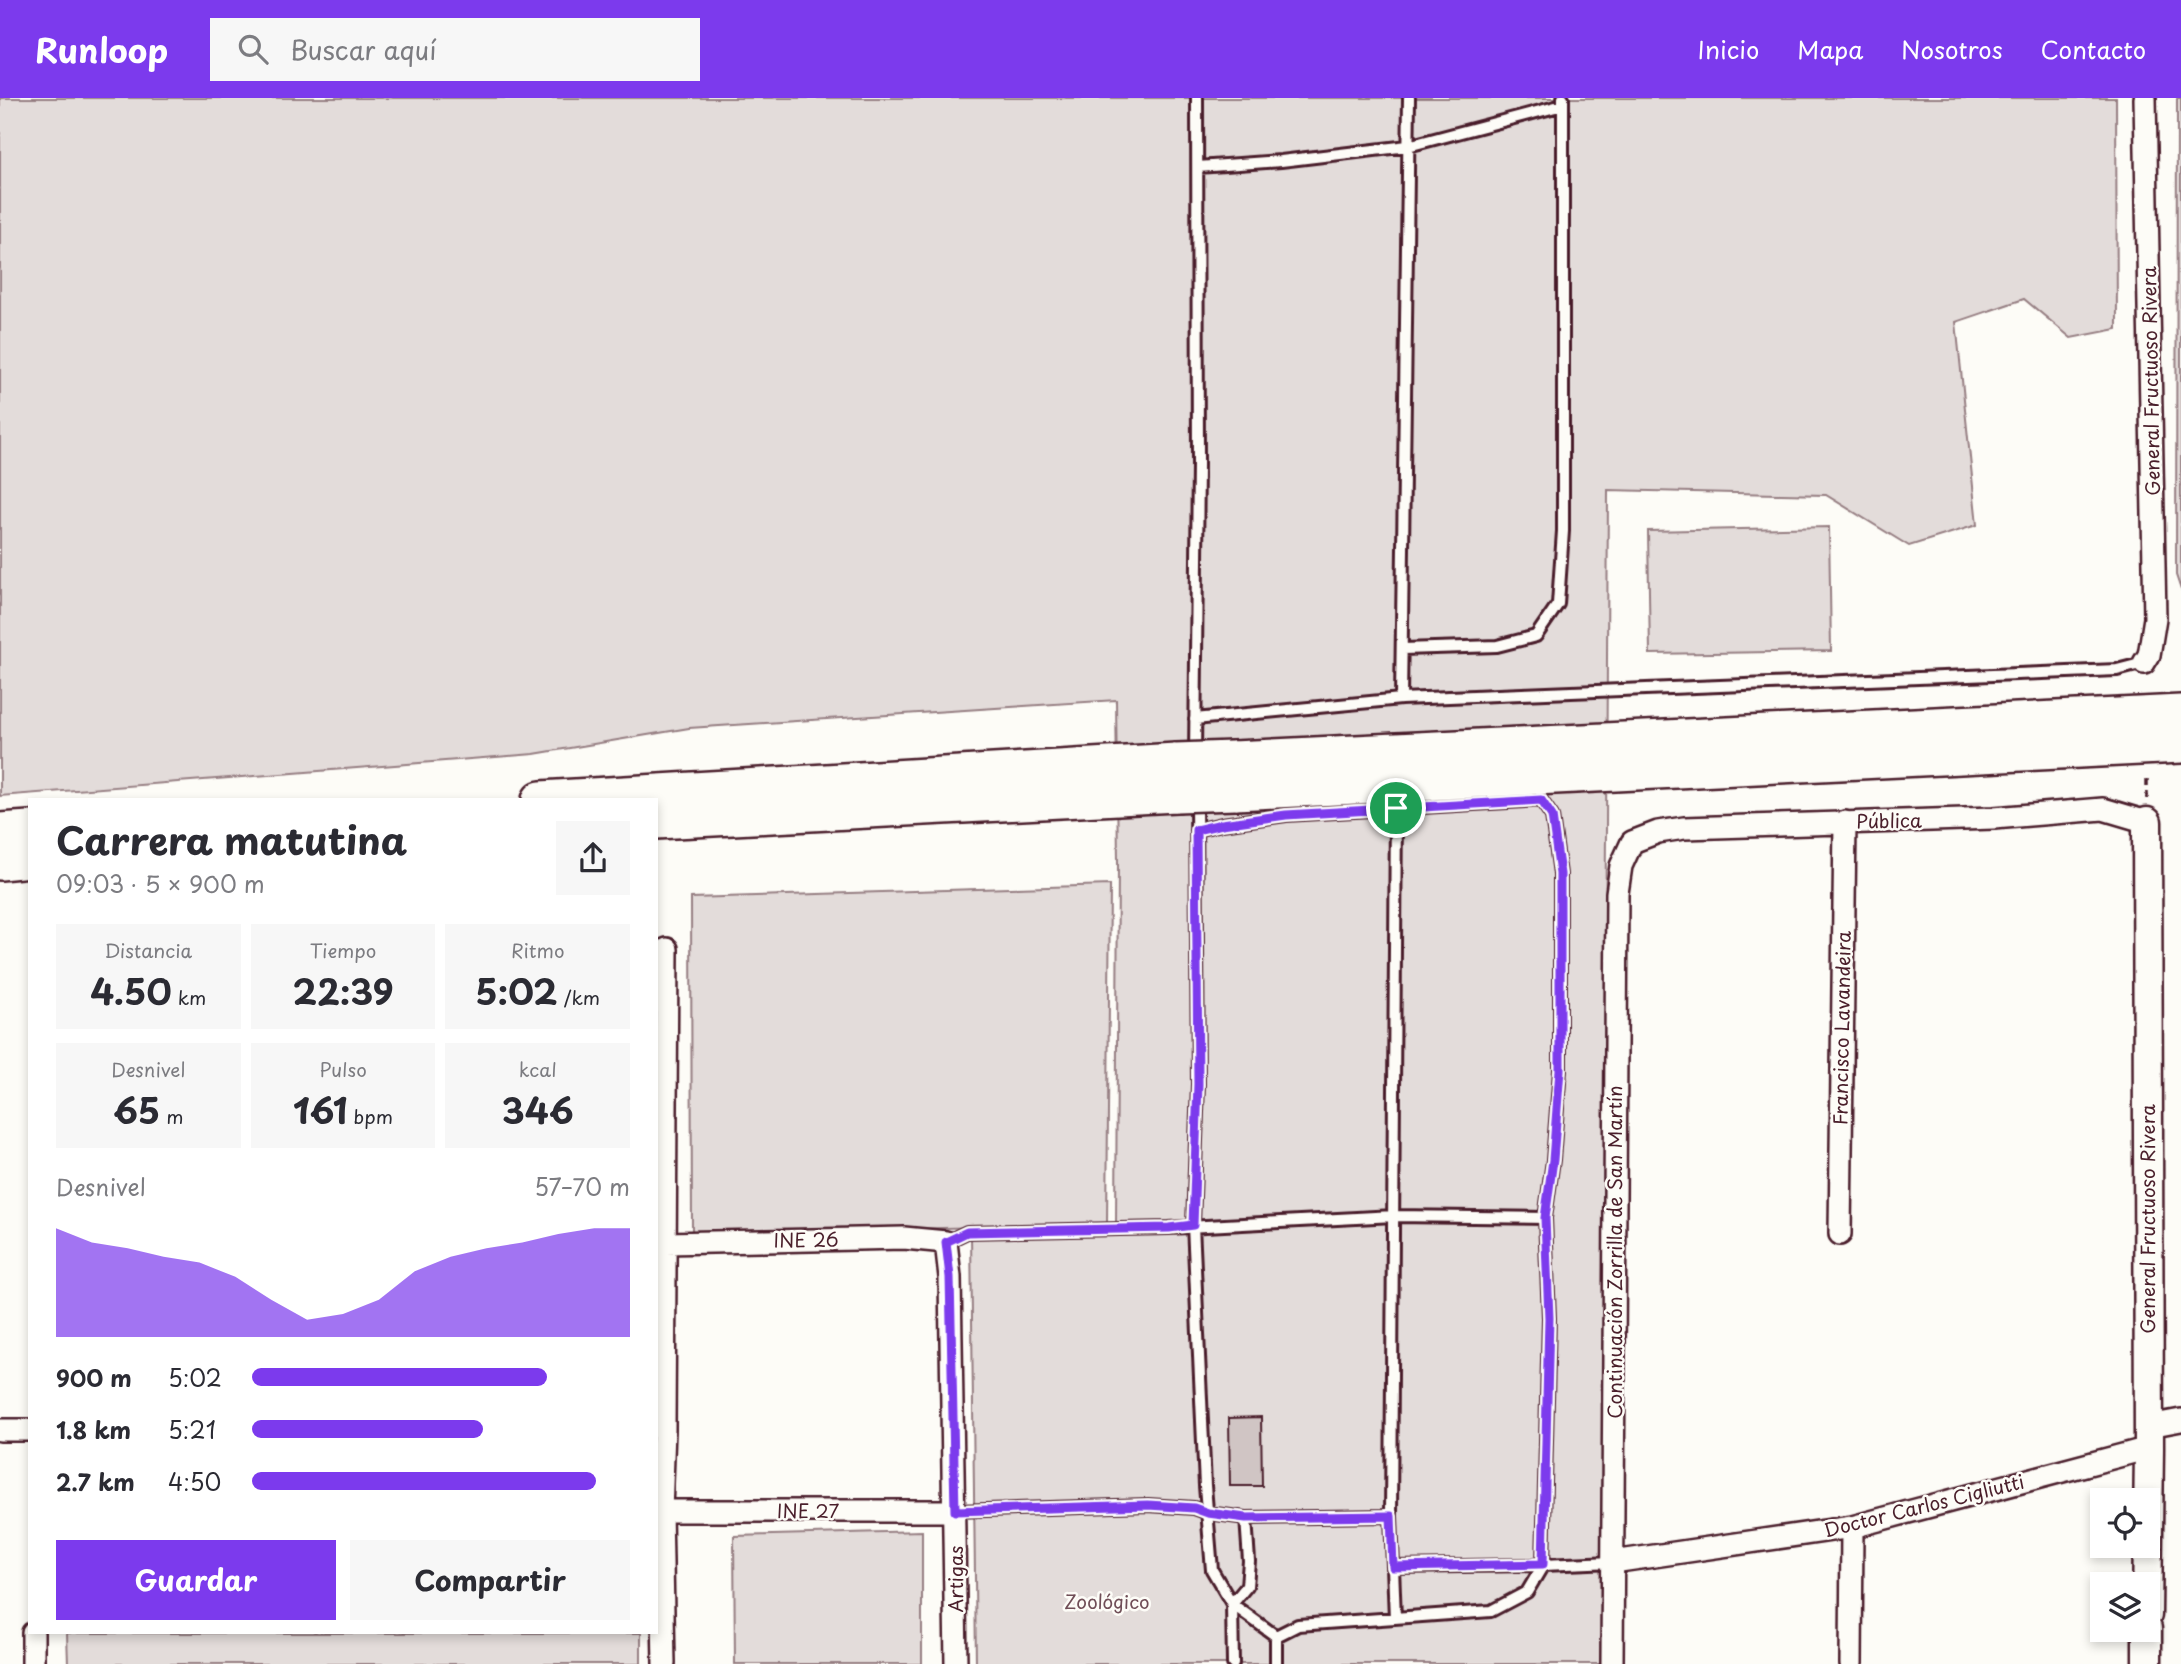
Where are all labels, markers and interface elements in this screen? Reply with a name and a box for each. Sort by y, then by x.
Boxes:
search box [210,18,700,81]
text: Runloop [35,24,168,74]
icon: search [234,30,272,68]
text: Buscar aquí [290,30,436,69]
text: Inicio [1698,31,1759,67]
text: Mapa [1797,31,1863,67]
text: Nosotros [1901,31,2003,67]
text: Contacto [2041,31,2146,67]
street label: General Fructuoso Rivera [2134,266,2166,496]
pin [1366,778,1426,838]
icon: arrive [1377,789,1415,827]
street label: Pública [1856,805,1922,835]
text: Carrera matutina [56,811,407,868]
button: share [556,821,630,895]
text: 09:03 · 5 × 900 m [56,866,265,901]
street label: Francisco Lavandeira [1825,931,1857,1125]
text: Distancia [105,936,192,964]
text: Tiempo [310,936,376,964]
text: Ritmo [511,936,564,964]
text: 4.50 [90,964,172,1017]
text: 22:39 [292,964,394,1017]
text: 5:02 [475,964,558,1017]
text: km [172,983,206,1011]
text: /km [558,983,600,1011]
text: Desnivel [111,1055,185,1083]
text: Pulso [319,1055,367,1083]
text: kcal [519,1055,557,1083]
text: 65 [113,1083,160,1136]
text: 161 [293,1083,347,1136]
text: 346 [502,1083,574,1136]
street label: Continuación Zorrilla de San Martín [1600,1085,1628,1419]
text: m [160,1102,183,1130]
text: bpm [347,1102,393,1130]
street label: General Fructuoso Rivera [2133,1104,2161,1334]
text: Desnivel [56,1169,146,1204]
text: 57–70 m [534,1169,630,1204]
street label: INE 26 [773,1224,839,1254]
text: 900 m [56,1360,132,1395]
text: 5:02 [168,1360,222,1395]
text: 1.8 km [56,1412,131,1447]
text: 5:21 [168,1412,216,1447]
text: 2.7 km [56,1464,135,1499]
text: 4:50 [168,1464,221,1499]
street label: Doctor Carlos Cigliutti [1821,1467,2027,1543]
map controls [2090,1488,2160,1642]
button: locate [2090,1488,2160,1558]
street label: INE 27 [777,1496,839,1524]
button: Guardar [56,1540,336,1620]
button: Compartir [350,1540,630,1620]
street label: Artigas [941,1546,969,1612]
button: layers [2090,1572,2160,1642]
park label: Zoológico [1064,1587,1150,1615]

